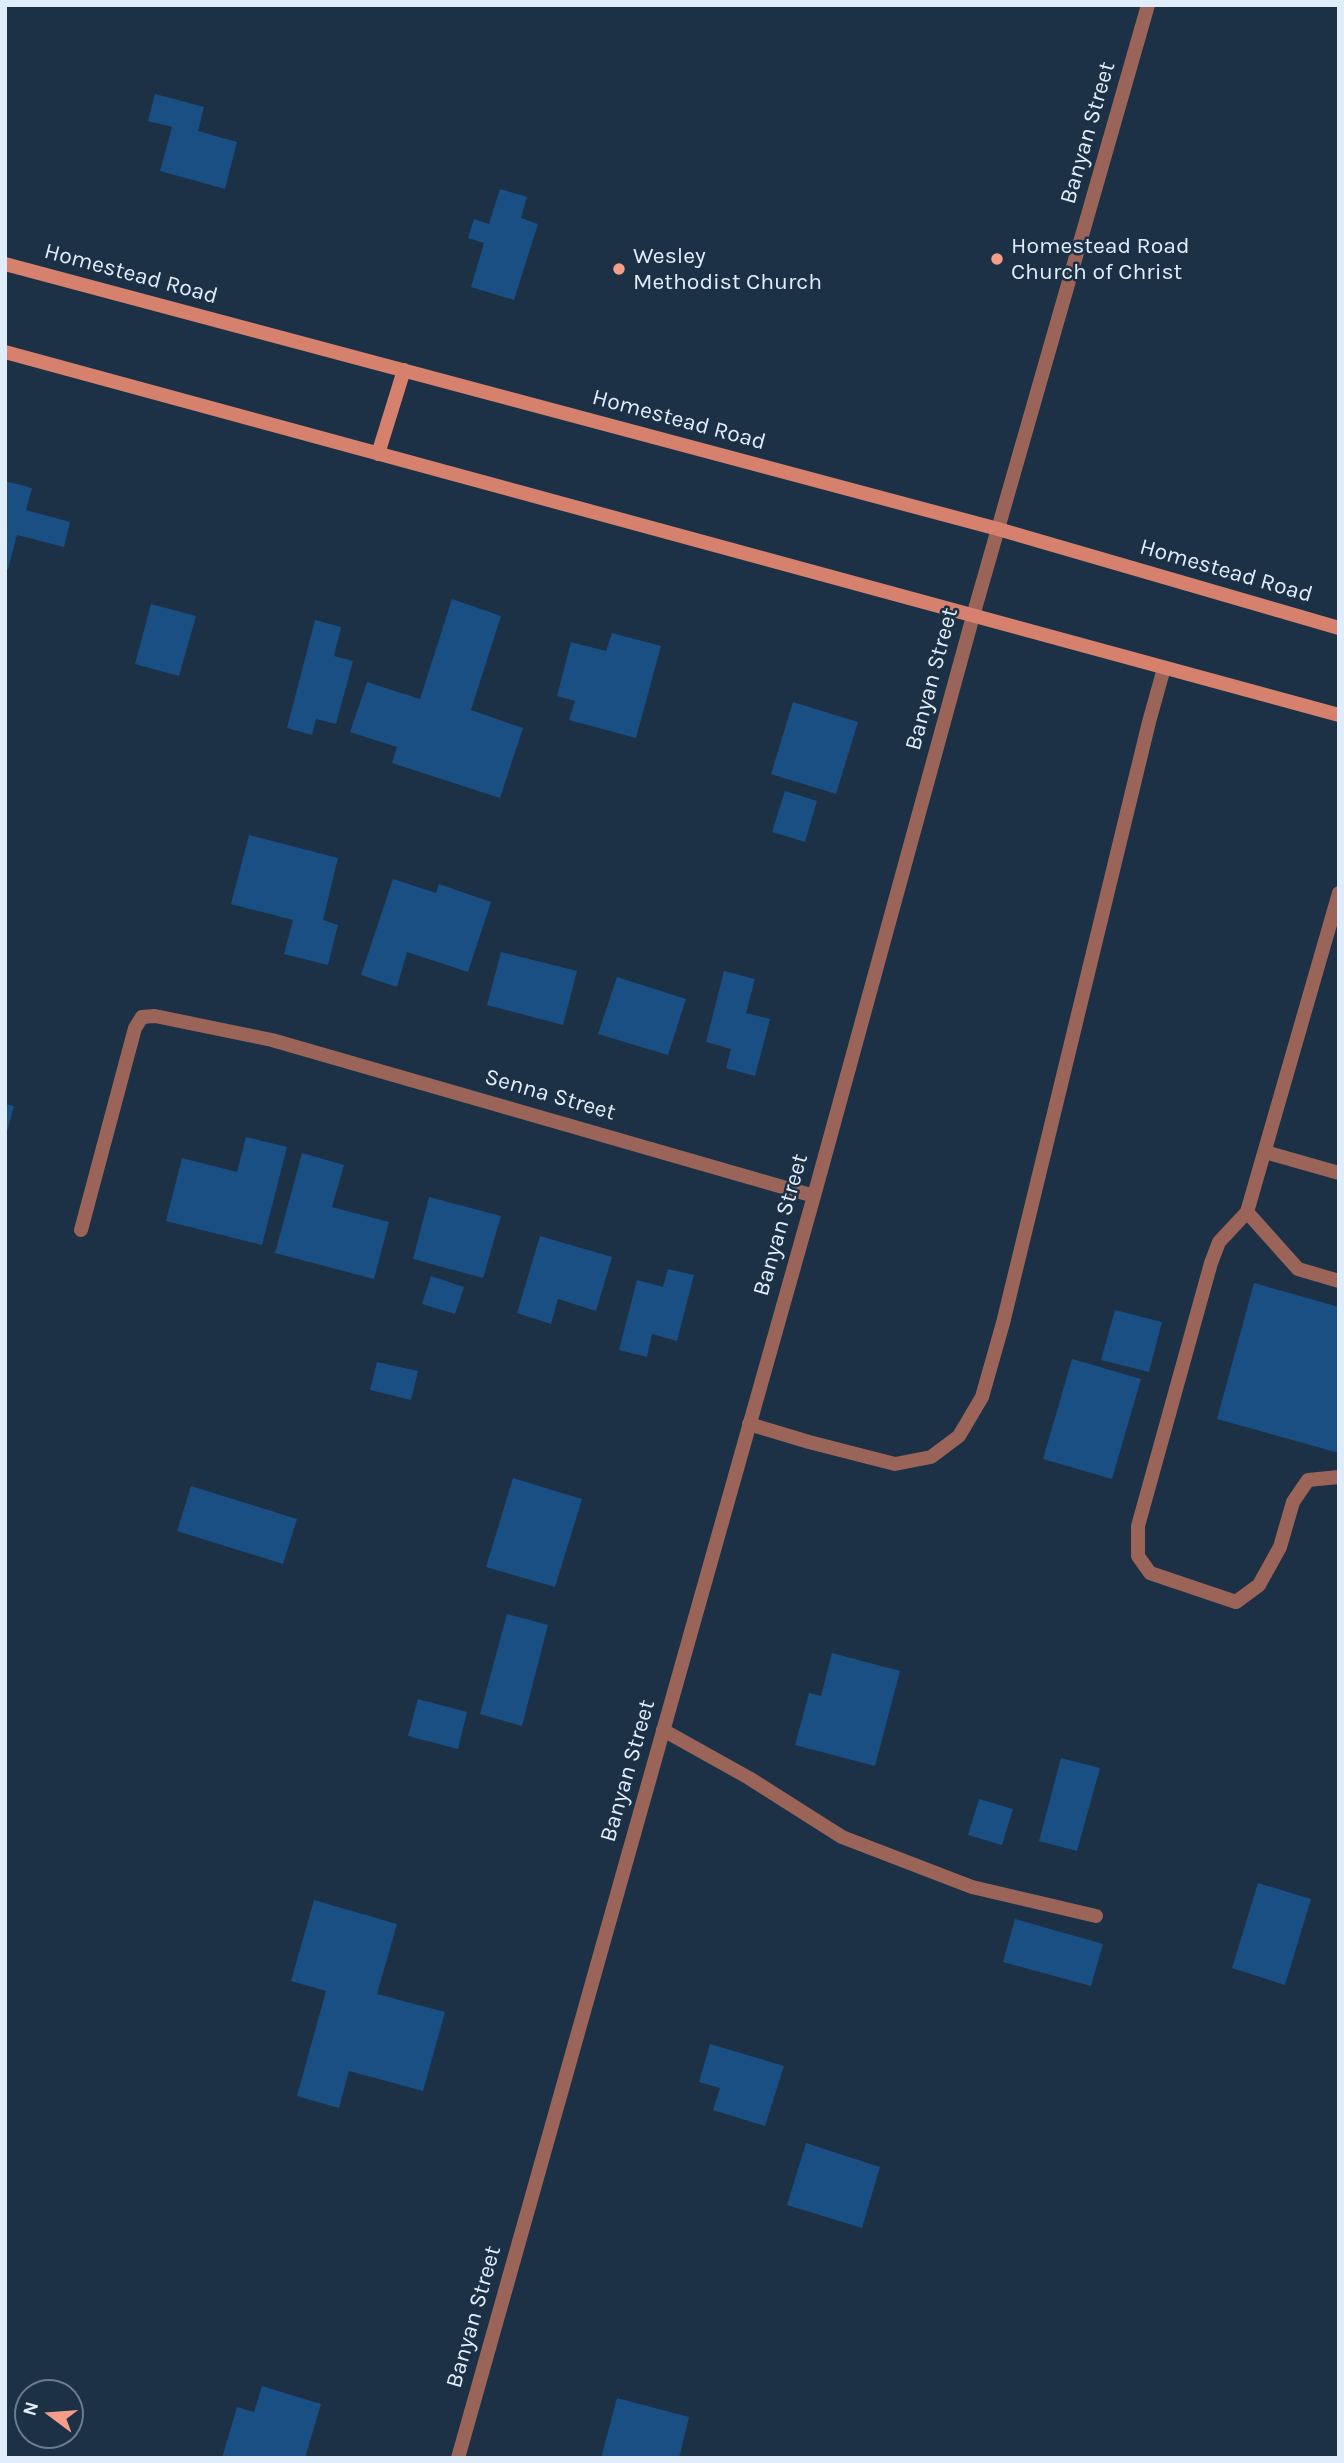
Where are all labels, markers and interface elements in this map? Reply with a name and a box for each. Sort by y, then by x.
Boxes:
street label: Banyan Street [1055,59,1121,207]
place label: Homestead Road Church of Christ [1011,232,1190,286]
street label: Homestead Road [41,238,221,310]
place label: Wesley Methodist Church [633,242,822,296]
marker: Homestead Road Church of Christ [989,251,1005,267]
marker: Wesley Methodist Church [611,261,627,277]
street label: Homestead Road [589,384,769,456]
street label: Homestead Road [1136,533,1316,609]
street label: Banyan Street [900,605,964,753]
street label: Senna Street [481,1063,619,1127]
street label: Banyan Street [748,1151,814,1299]
street label: Banyan Street [595,1697,661,1845]
street label: Banyan Street [441,2243,507,2391]
north arrow [14,2379,84,2449]
text: N [18,2399,43,2418]

